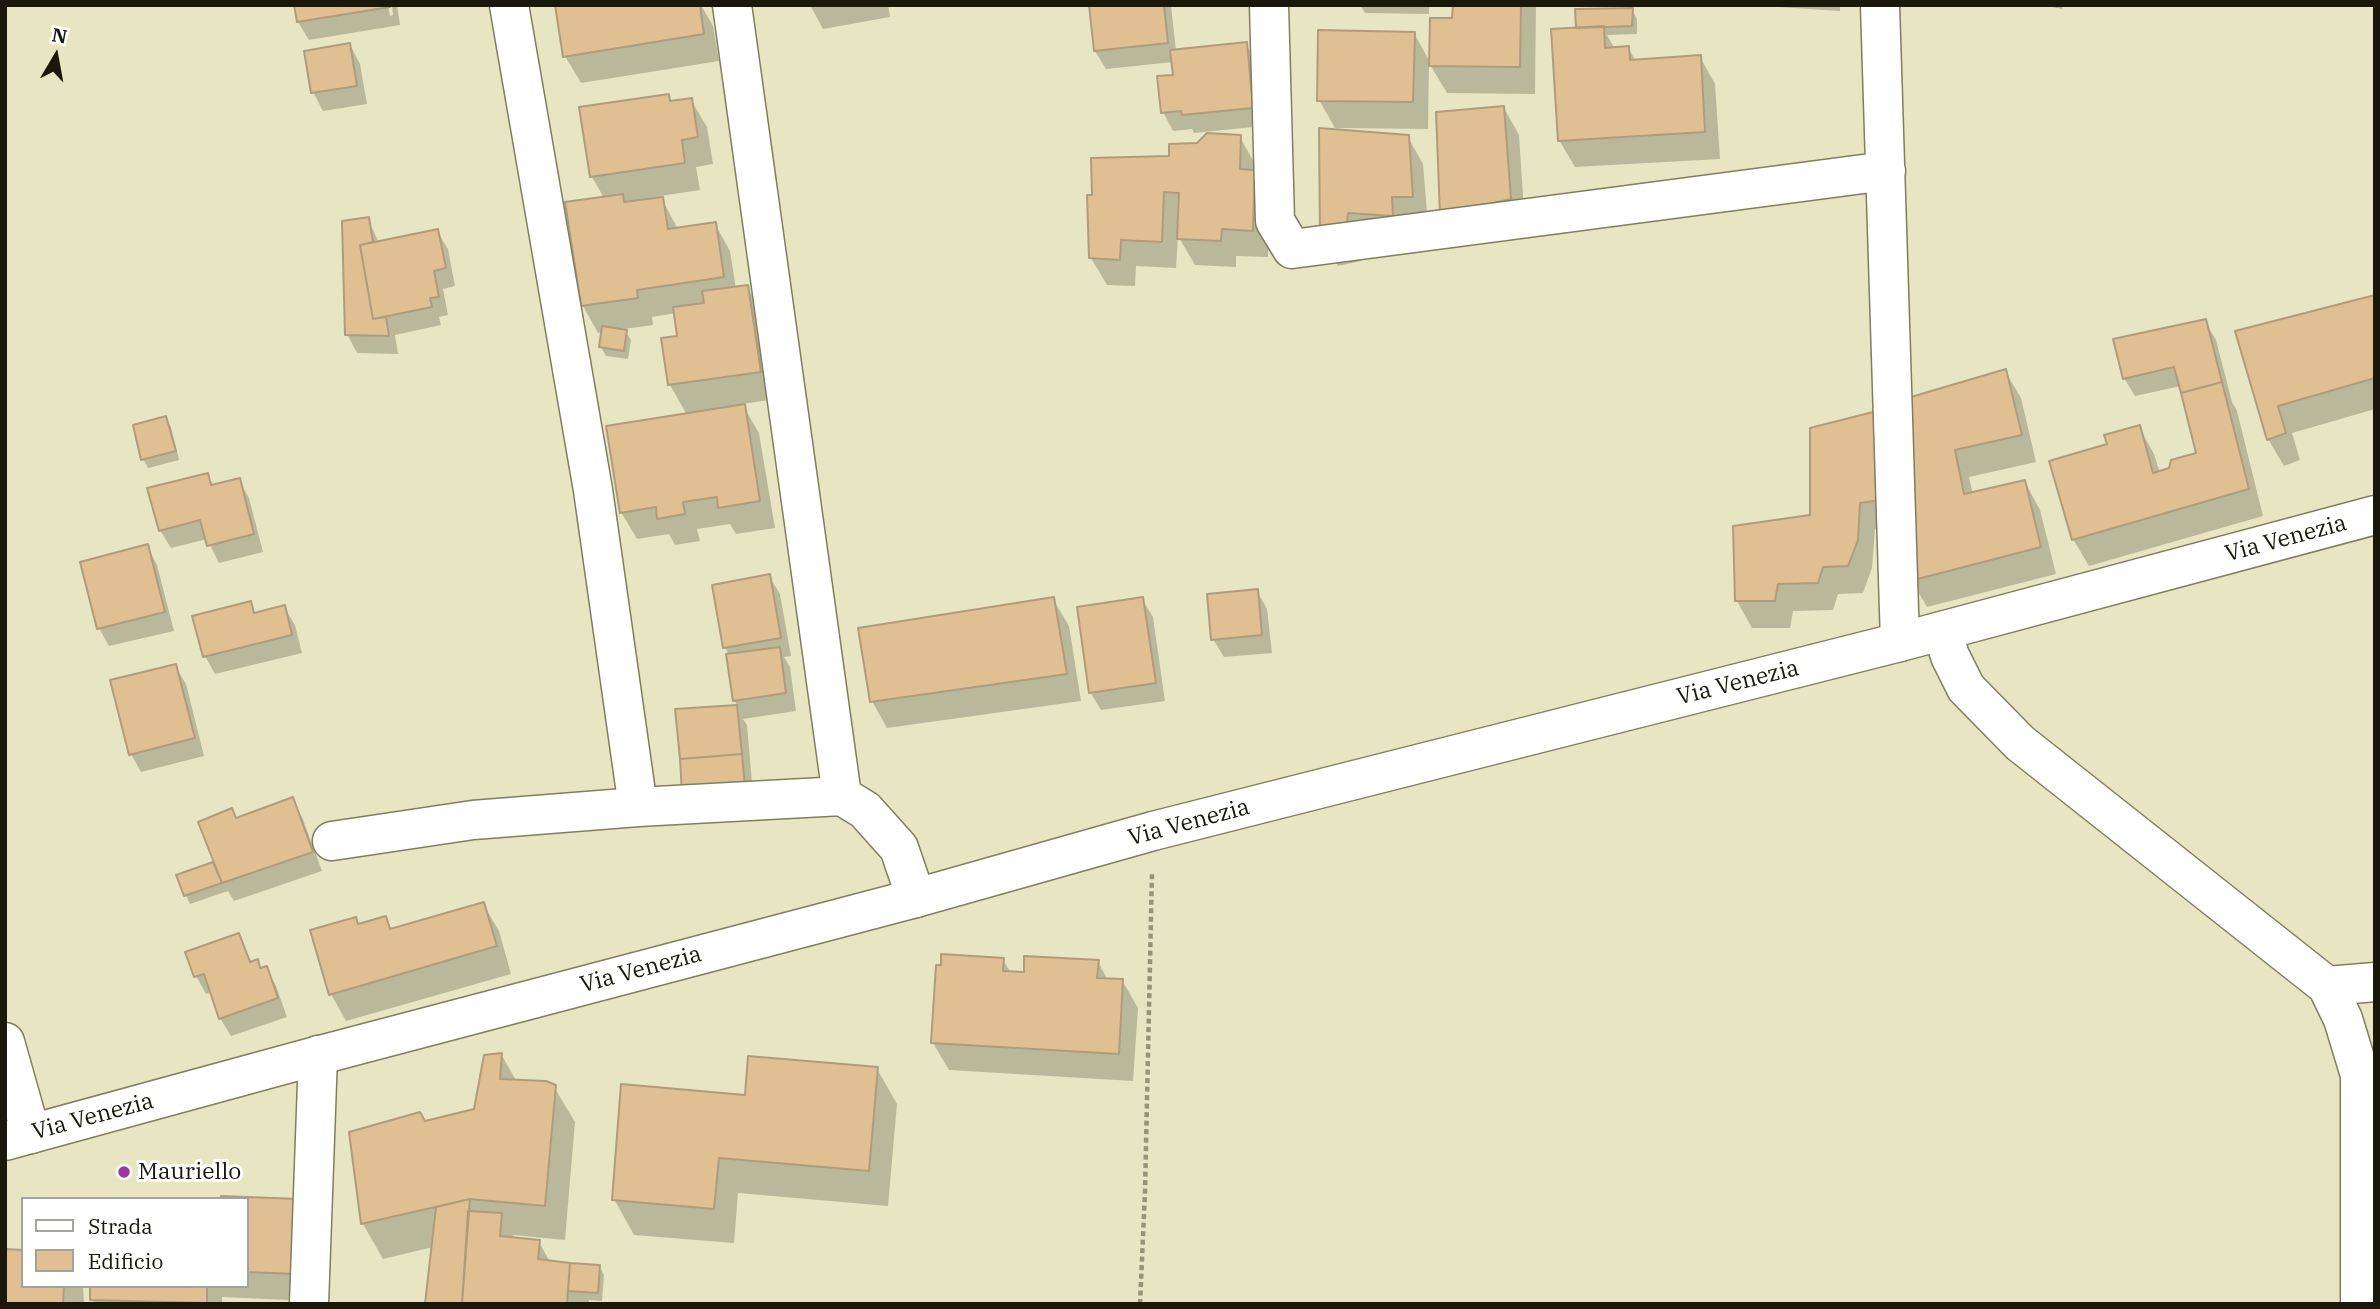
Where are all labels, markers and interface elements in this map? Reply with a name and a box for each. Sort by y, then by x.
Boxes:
north arrow [21,21,91,91]
text: N [50,22,69,48]
street label: Via Venezia [2222,510,2350,568]
street label: Via Venezia [1674,655,1802,711]
street label: Via Venezia [1125,794,1253,852]
street label: Via Venezia [577,941,705,999]
street label: Via Venezia [29,1088,157,1146]
place label: Mauriello [138,1158,241,1186]
marker: Mauriello [116,1164,132,1180]
legend [21,1197,248,1288]
text: Strada [88,1212,153,1240]
text: Edificio [88,1247,163,1275]

